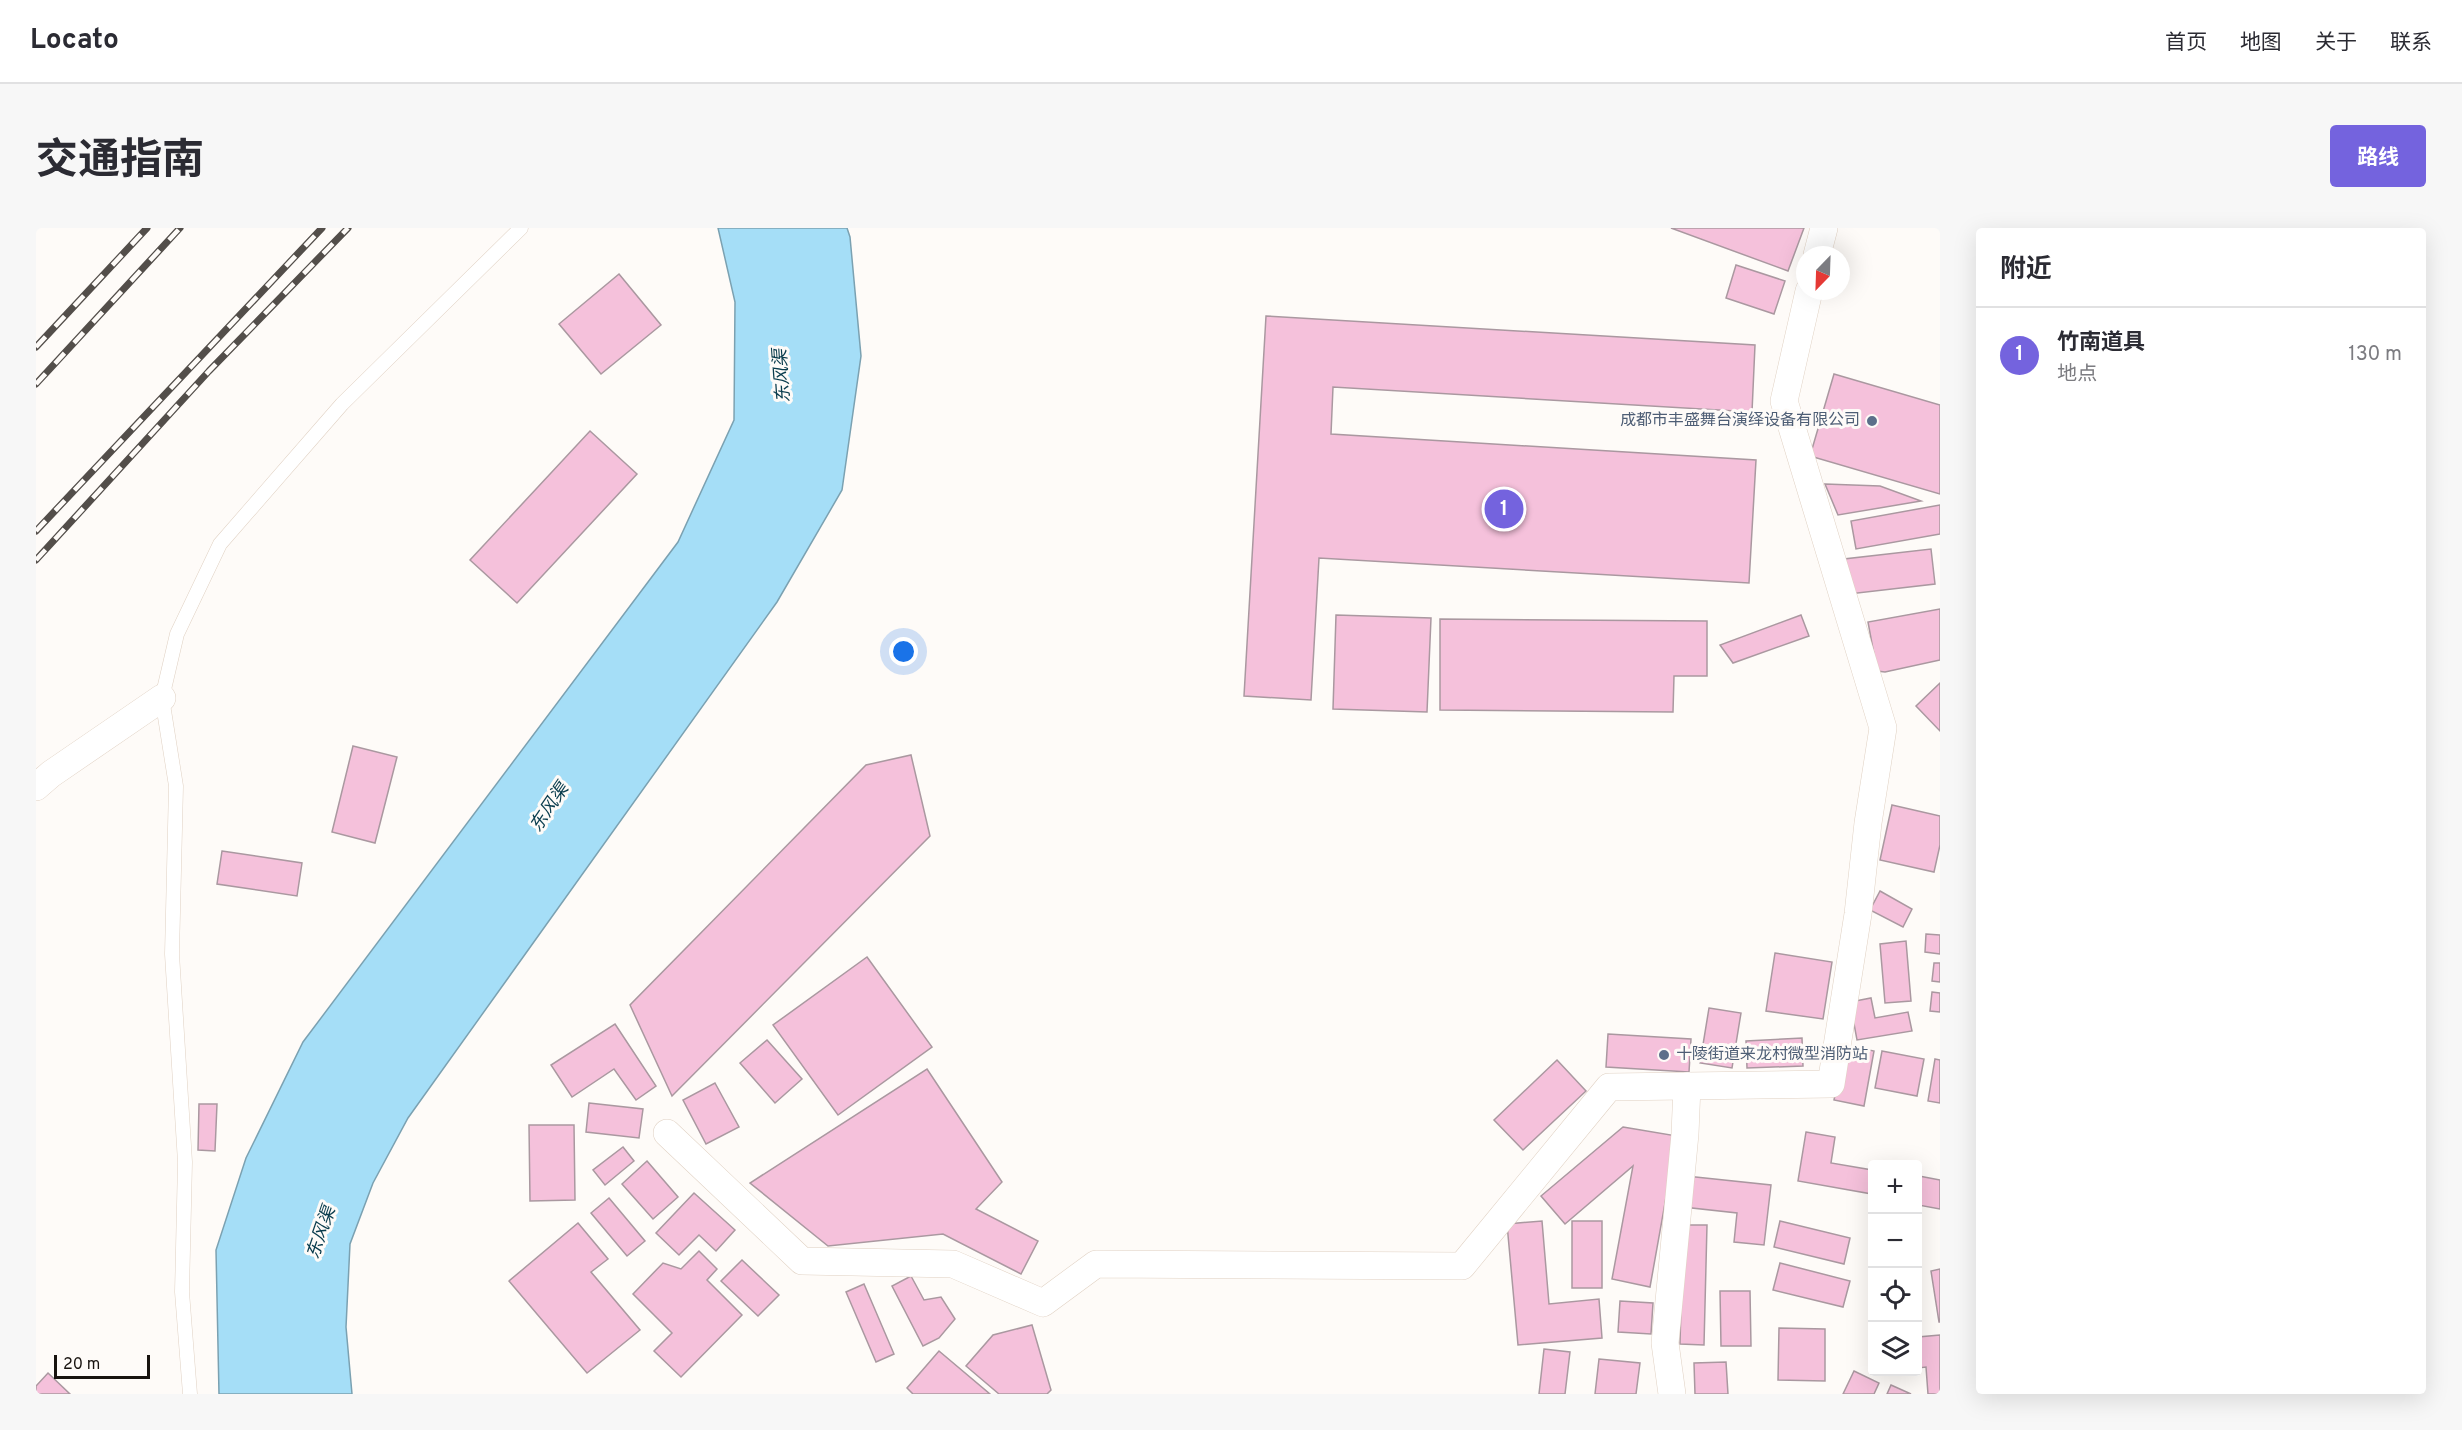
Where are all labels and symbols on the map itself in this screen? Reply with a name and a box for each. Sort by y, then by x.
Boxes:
north arrow [1796,246,1850,300]
water label: 东风渠 [769,345,796,404]
place label: 成都市丰盛舞台演绎设备有限公司 [1620,411,1860,431]
marker: 成都市丰盛舞台演绎设备有限公司 [1865,414,1879,428]
pin: 1 [1484,486,1524,532]
your location [889,637,918,666]
water label: 东风渠 [525,777,576,837]
place label: 十陵街道来龙村微型消防站 [1676,1045,1868,1065]
marker: 十陵街道来龙村微型消防站 [1657,1048,1671,1062]
water label: 东风渠 [302,1201,343,1262]
scale bar [54,1352,150,1380]

